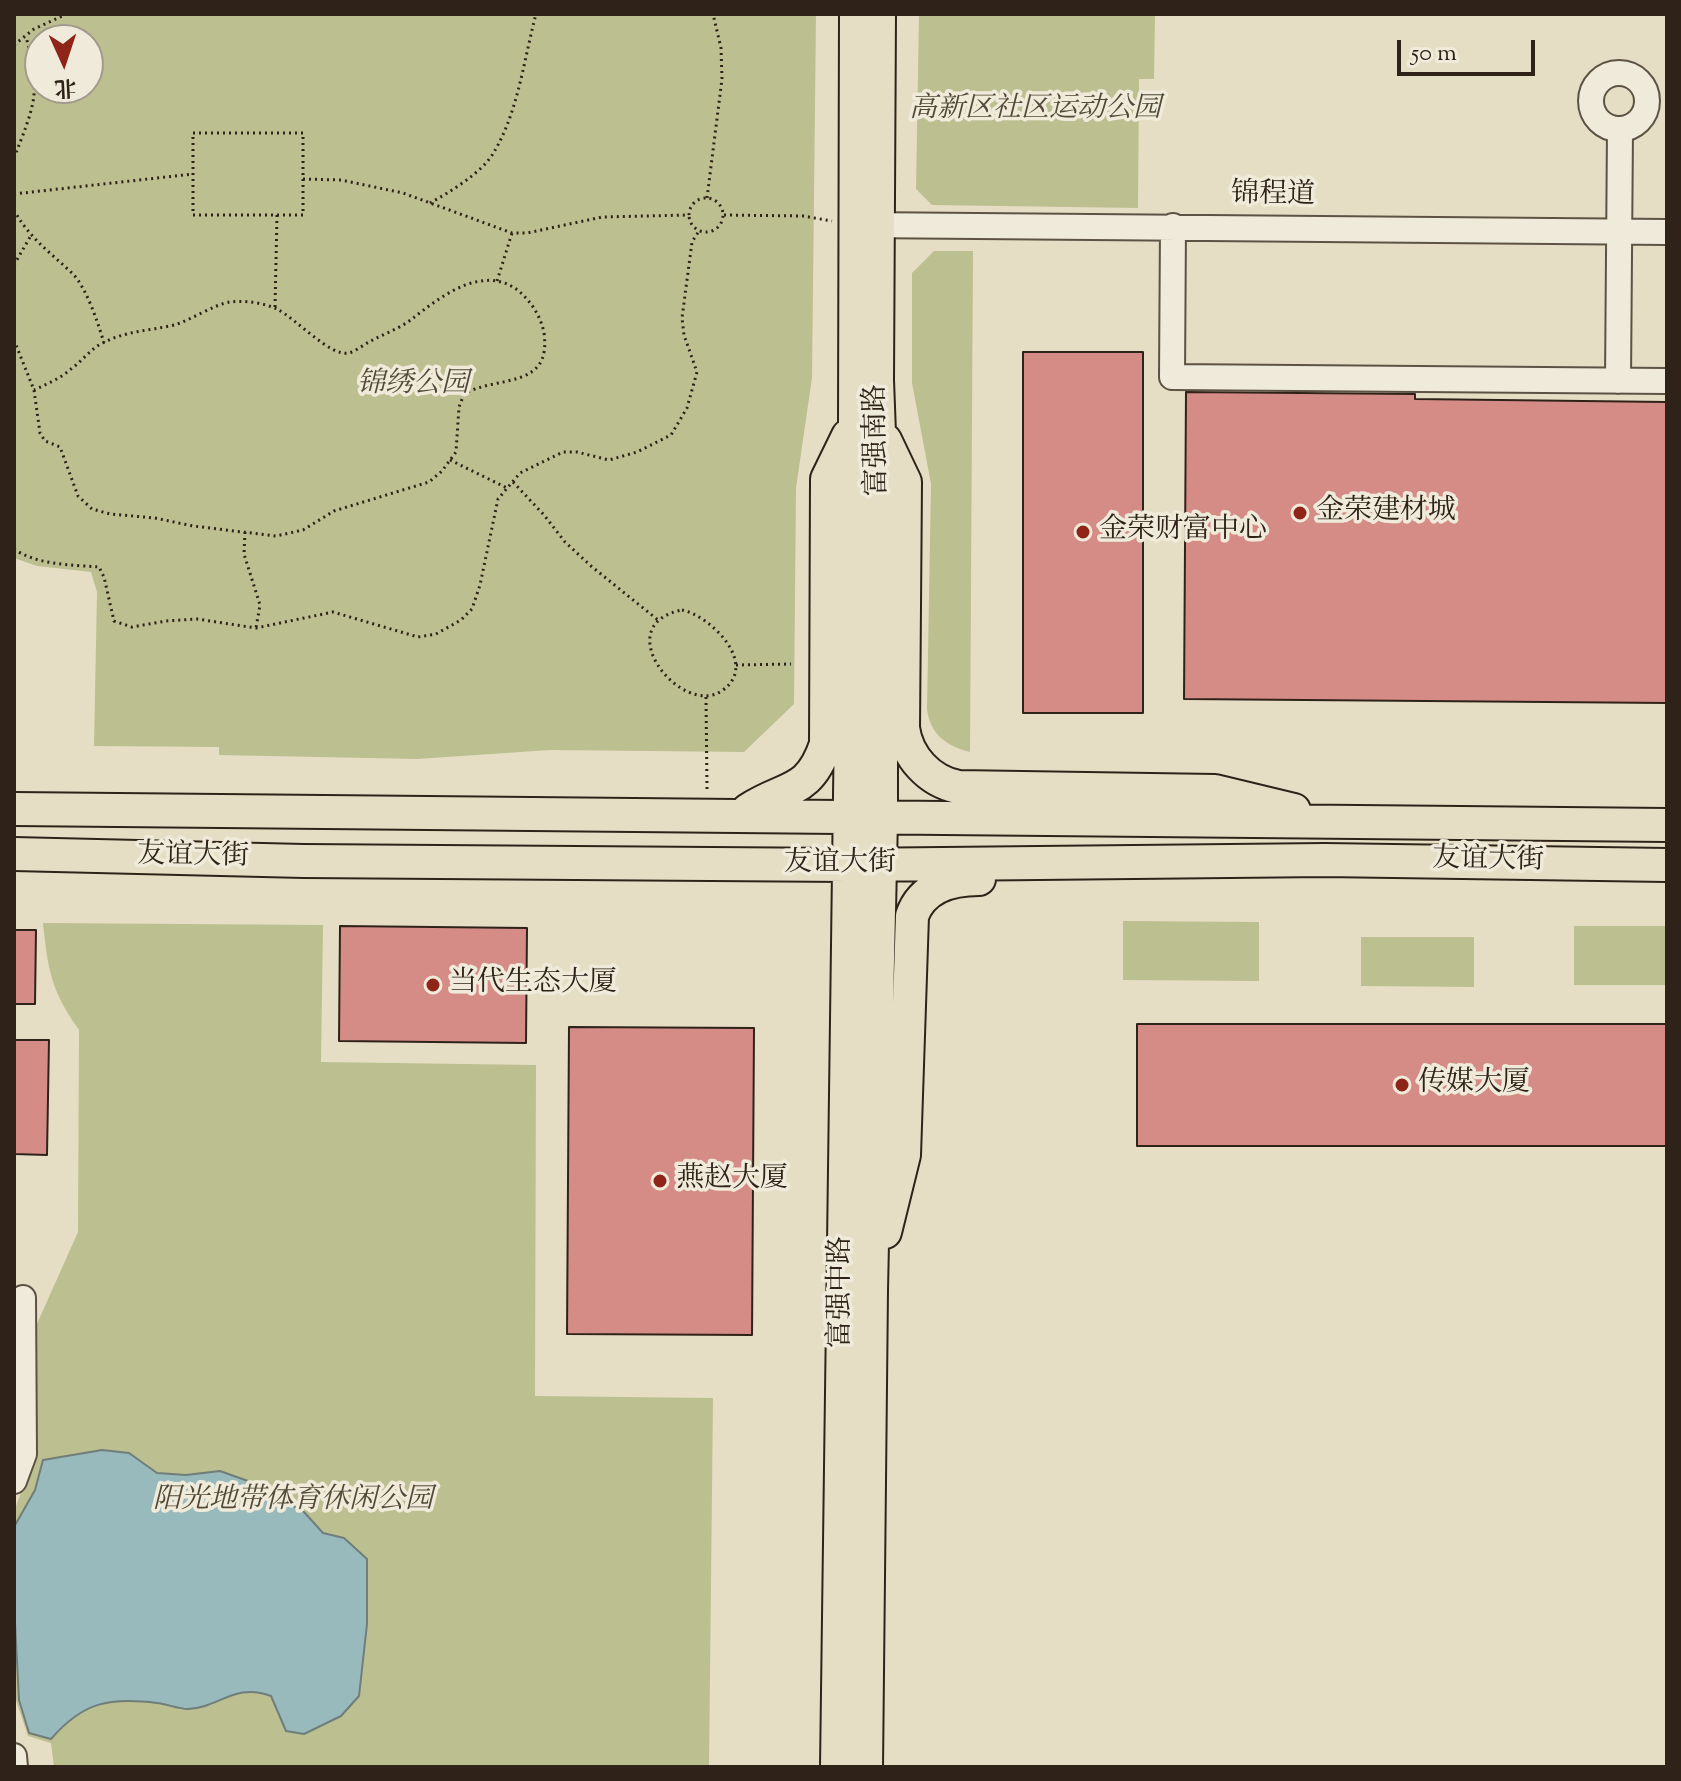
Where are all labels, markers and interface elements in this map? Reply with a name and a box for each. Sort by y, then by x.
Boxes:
north arrow [24,24,104,104]
scale bar [1401,24,1539,74]
text: 50 m [1411,37,1457,71]
text: 北 [53,69,77,103]
park label: 高新区社区运动公园 [909,94,1161,128]
street label: 锦程道 [1231,179,1315,215]
park label: 锦绣公园 [357,369,469,403]
street label: 富强南路 [861,384,897,496]
place label: 金荣建材城 [1316,496,1456,530]
marker: 金荣建材城 [1291,504,1309,522]
place label: 金荣财富中心 [1099,515,1267,549]
marker: 金荣财富中心 [1074,523,1092,541]
street label: 友谊大街 [137,840,249,876]
street label: 友谊大街 [1432,844,1544,880]
street label: 友谊大街 [784,848,896,882]
place label: 当代生态大厦 [449,968,617,1002]
marker: 当代生态大厦 [424,976,442,994]
place label: 传媒大厦 [1418,1068,1530,1102]
marker: 传媒大厦 [1393,1076,1411,1094]
place label: 燕赵大厦 [676,1164,788,1198]
marker: 燕赵大厦 [651,1172,669,1190]
street label: 富强中路 [826,1236,860,1348]
park label: 阳光地带体育休闲公园 [153,1485,433,1519]

